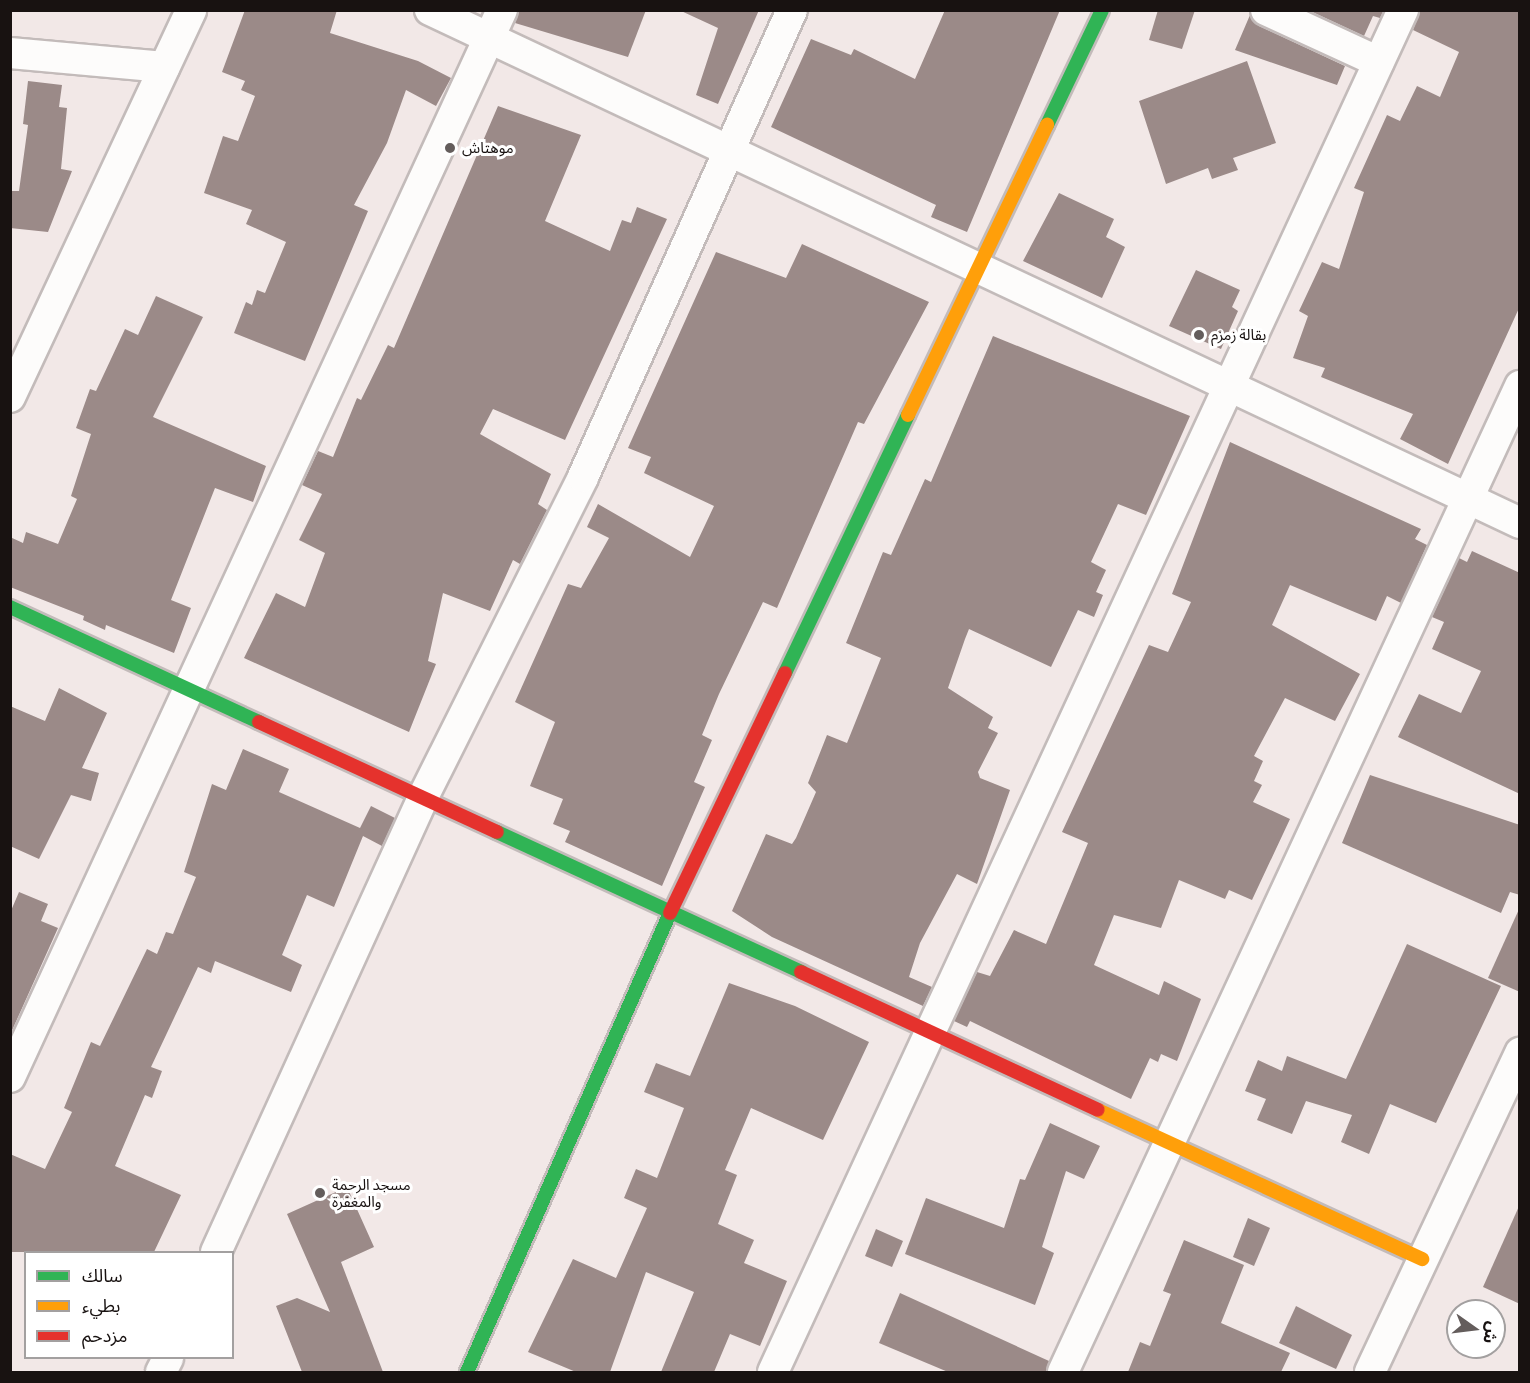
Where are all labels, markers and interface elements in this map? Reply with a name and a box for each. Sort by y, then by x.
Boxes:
place label: موهتاش [462,139,514,157]
marker: موهتاش [443,141,457,155]
place label: بقالة زمزم [1211,326,1266,344]
marker: بقالة زمزم [1192,328,1206,342]
place label: مسجد الرحمة والمغفرة [332,1175,411,1210]
marker: مسجد الرحمة والمغفرة [313,1186,327,1200]
legend [24,1251,234,1359]
text: سالك [82,1264,123,1286]
text: بطيء [82,1294,120,1316]
north arrow [1446,1299,1506,1359]
text: ش [1480,1320,1504,1346]
text: مزدحم [82,1324,127,1346]

